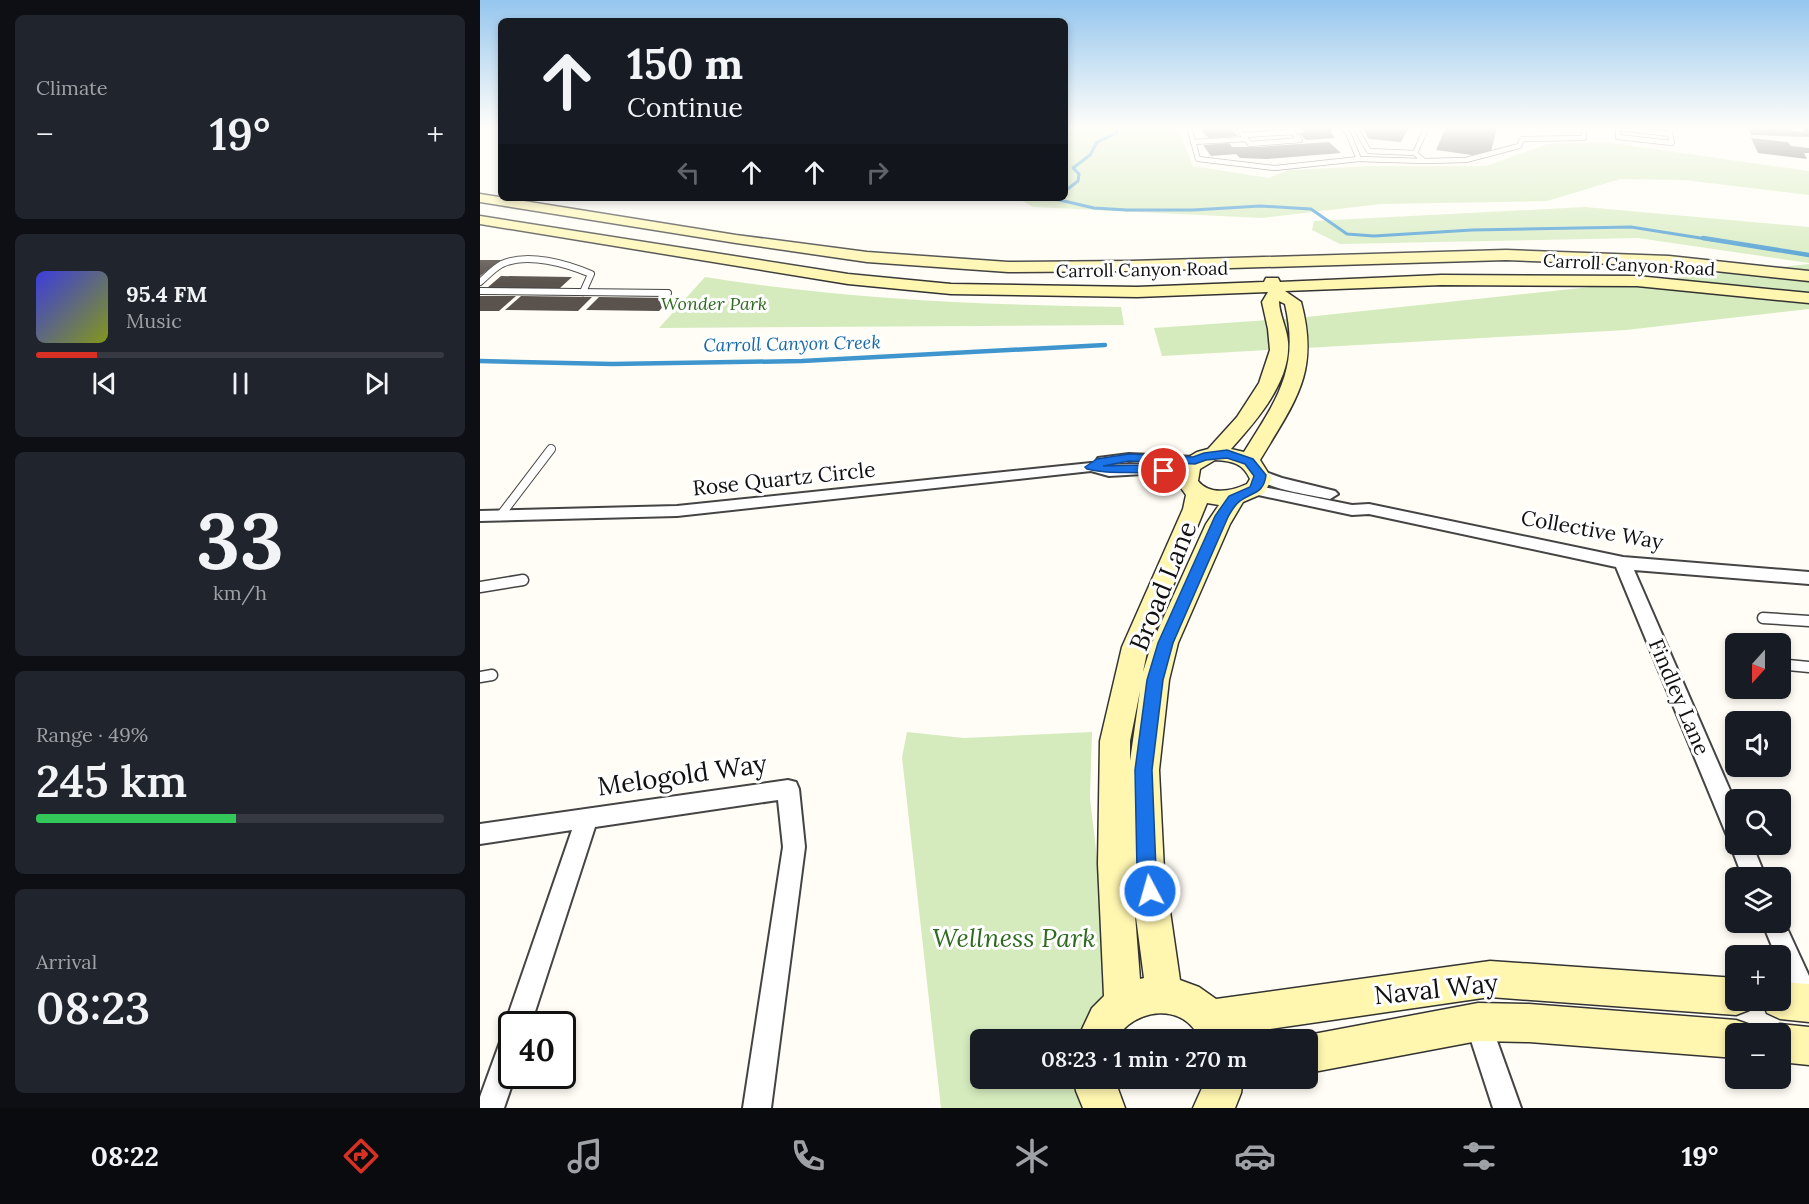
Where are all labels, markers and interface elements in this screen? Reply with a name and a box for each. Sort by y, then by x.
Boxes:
text: 150 m [627,37,743,91]
icon: ahead [528,42,606,120]
text: Climate [36,75,108,100]
text: Continue [627,90,743,124]
text: 19° [209,105,271,162]
text: − [36,113,54,155]
text: + [427,113,444,155]
icon: left [672,156,705,189]
icon: ahead [735,156,768,189]
icon: ahead [798,156,831,189]
icon: right [861,156,894,189]
street label: Carroll Canyon Road [1542,249,1716,281]
street label: Carroll Canyon Road [1056,256,1229,283]
text: 95.4 FM [126,280,207,308]
park label: Wonder Park [661,292,767,315]
text: Music [126,308,182,333]
water label: Carroll Canyon Creek [703,330,881,357]
icon: previous [88,367,121,400]
icon: pause [224,367,257,400]
icon: next [360,367,393,400]
pin [1138,445,1189,496]
icon: arrive [1147,454,1180,487]
street label: Rose Quartz Circle [691,455,877,502]
text: 33 [196,491,284,590]
street label: Collective Way [1519,504,1665,555]
street label: Broad Lane [1122,516,1203,655]
text: km/h [213,580,267,605]
north arrow [1725,633,1791,699]
map controls [1725,633,1791,1089]
street label: Findley Lane [1643,635,1716,759]
button: sound [1725,711,1791,777]
text: Range · 49% [36,722,148,747]
street label: Melogold Way [595,746,769,803]
text: 245 km [36,752,187,809]
button: search [1725,789,1791,855]
position arrow [1118,859,1182,923]
button: layers [1725,867,1791,933]
park label: Wellness Park [932,921,1096,954]
button: + [1725,945,1791,1011]
text: Arrival [36,949,97,974]
street label: Naval Way [1372,966,1500,1011]
text: 08:23 [36,979,150,1036]
speed limit sign: 40 [498,1011,576,1089]
button: − [1725,1023,1791,1089]
text: 08:23 · 1 min · 270 m [1041,1045,1247,1073]
icon: directions [340,1135,382,1177]
icon: music [564,1135,606,1177]
icon: phone [787,1135,829,1177]
icon: climate [1011,1135,1053,1177]
icon: car [1234,1135,1276,1177]
icon: filters [1458,1135,1500,1177]
text: 08:22 [91,1139,159,1173]
text: 19° [1681,1139,1718,1173]

